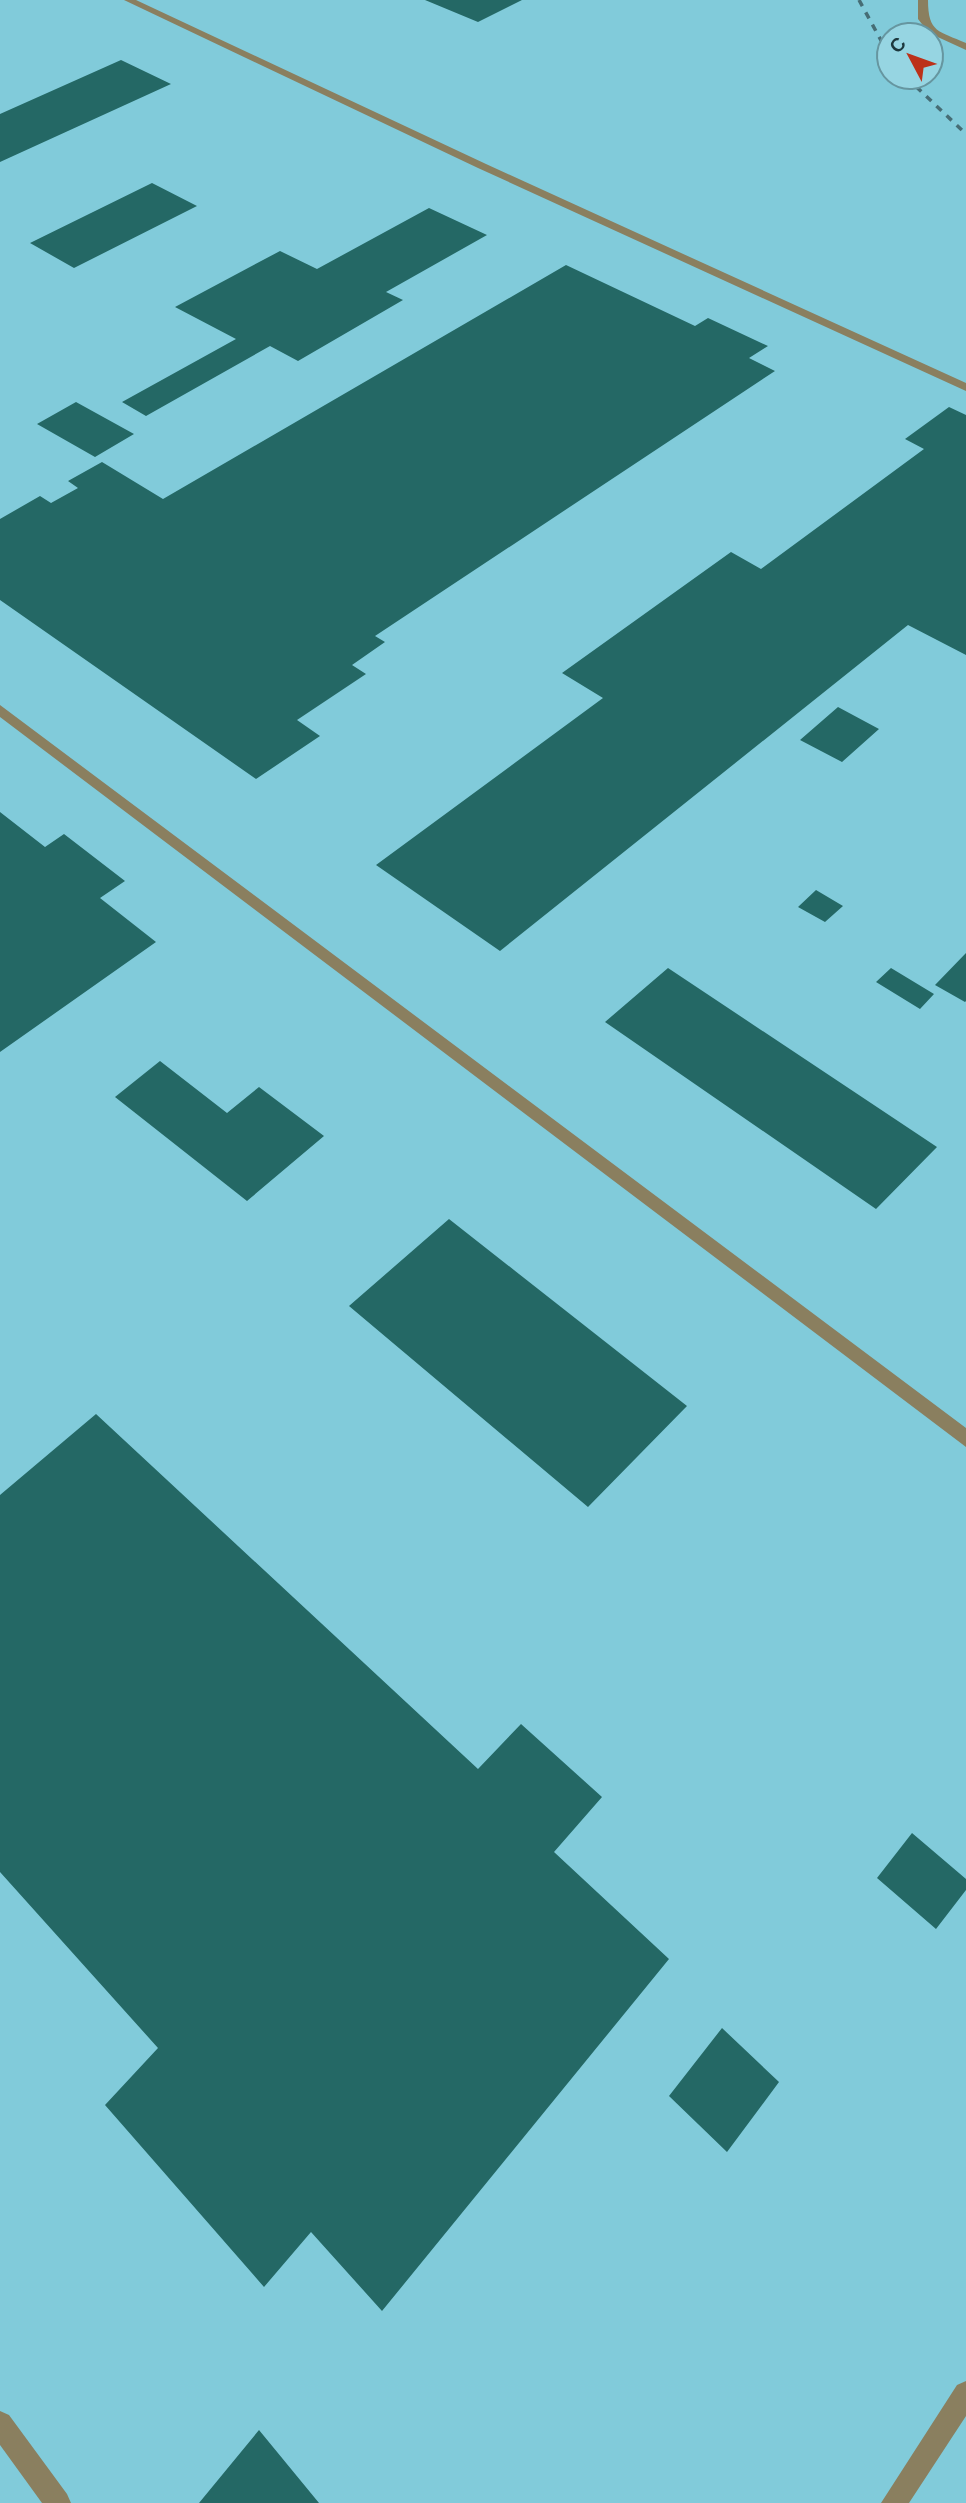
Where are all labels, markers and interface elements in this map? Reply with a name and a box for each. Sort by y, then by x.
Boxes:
north arrow [875,21,945,91]
text: С [884,32,911,58]

